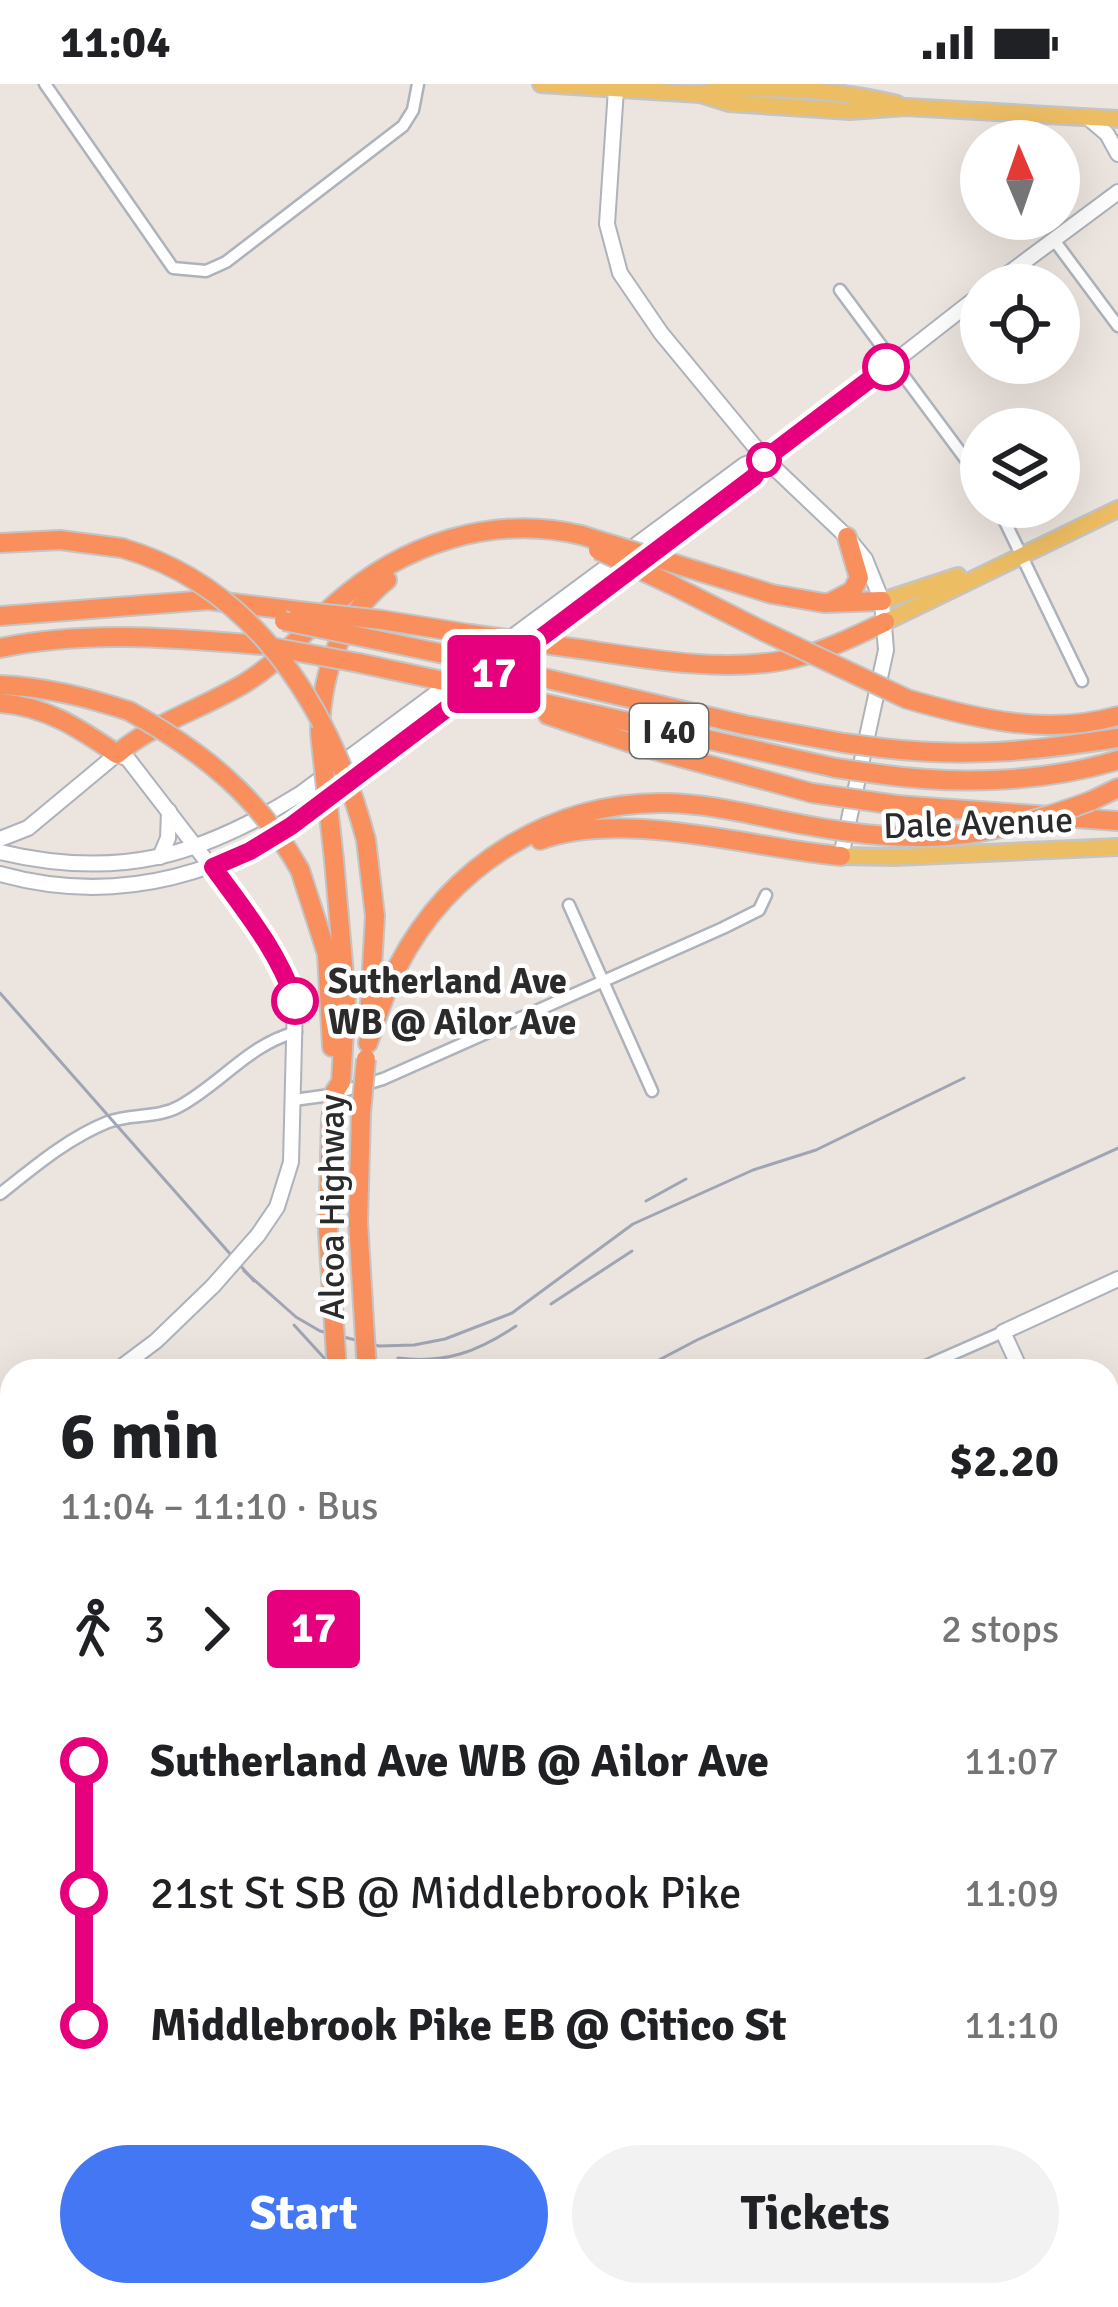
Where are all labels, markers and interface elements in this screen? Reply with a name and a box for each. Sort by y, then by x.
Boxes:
text: 11:04 [60,15,170,70]
north arrow [960,120,1080,240]
map controls [960,120,1080,528]
button: locate [960,264,1080,384]
unlabelled marker [864,345,908,389]
button: layers [960,408,1080,528]
unlabelled marker [748,444,780,476]
line badge: 17 [440,635,548,713]
text: 17 [471,648,517,699]
road number: I 40 [630,704,708,758]
street label: Dale Avenue [882,798,1074,849]
place label: Sutherland Ave WB @ Ailor Ave [328,959,576,1045]
marker: Sutherland Ave WB @ Ailor Ave [273,979,317,1023]
street label: Alcoa Highway [310,1094,355,1320]
text: 6 min [60,1396,219,1477]
text: $2.20 [949,1434,1059,1489]
text: 11:04 – 11:10 · Bus [60,1482,378,1530]
icon: walk [60,1596,126,1662]
icon: forward [183,1596,249,1662]
text: 17 [291,1603,336,1654]
text: 3 [144,1605,165,1653]
text: 2 stops [941,1605,1059,1653]
text: Sutherland Ave WB @ Ailor Ave [150,1734,769,1789]
text: 11:07 [964,1737,1059,1785]
text: 21st St SB @ Middlebrook Pike [150,1866,741,1921]
text: 11:09 [964,1869,1059,1917]
text: Middlebrook Pike EB @ Citico St [150,1998,787,2053]
text: 11:10 [964,2001,1059,2049]
button: Start [60,2145,548,2283]
button: Tickets [572,2145,1059,2283]

